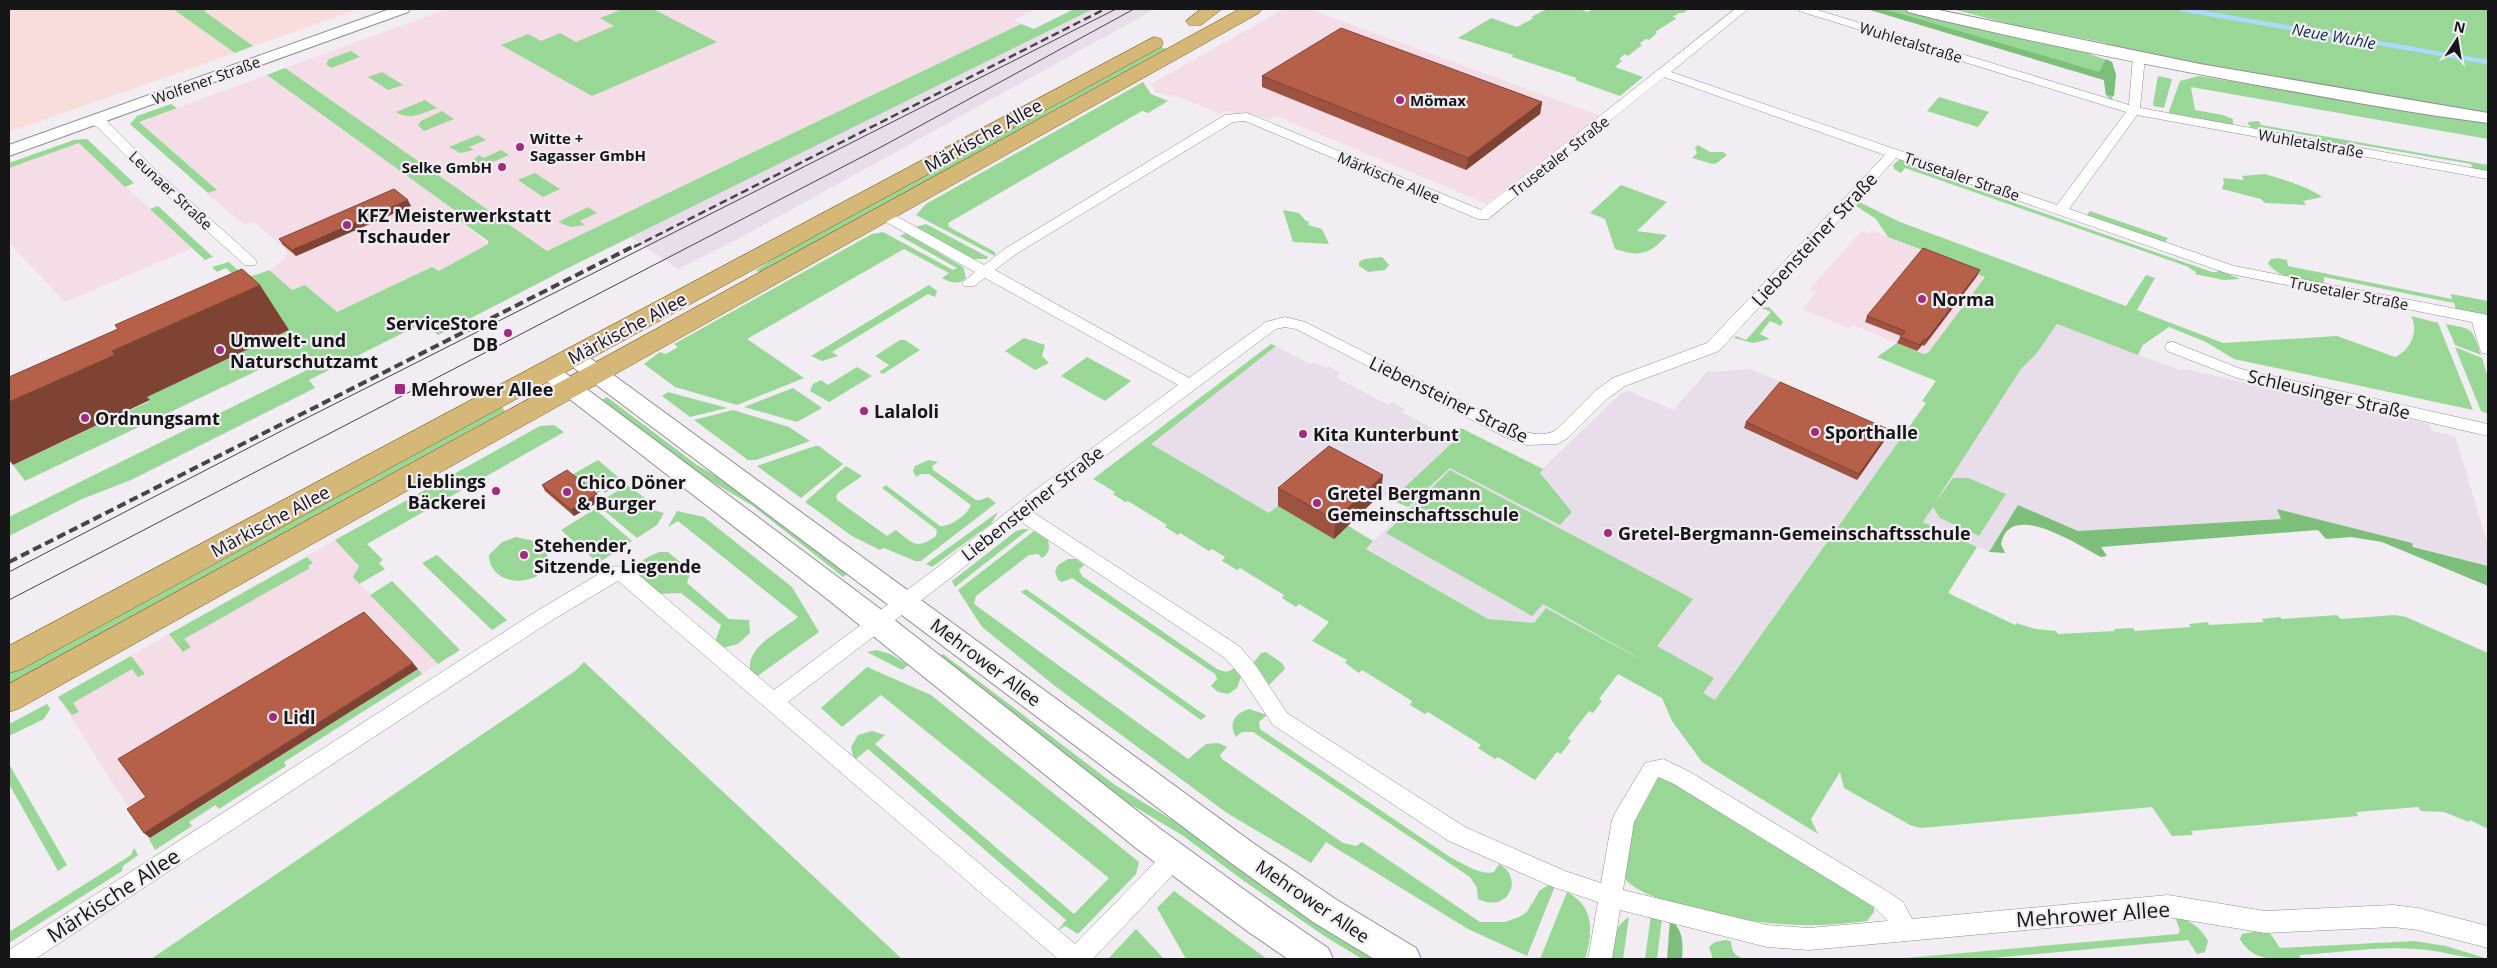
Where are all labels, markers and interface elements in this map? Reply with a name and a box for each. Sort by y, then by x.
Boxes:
north arrow [2432,15,2482,65]
text: N [2452,16,2467,37]
street label: Wuhletalstraße [1857,17,1965,67]
water label: Neue Wuhle [2290,18,2378,54]
street label: Wolfener Straße [149,51,263,109]
place label: Mömax [1410,90,1466,110]
street label: Märkische Allee [920,93,1046,177]
marker: Mömax [1394,94,1406,106]
street label: Trusetaler Straße [1505,111,1613,201]
street label: Wuhletalstraße [2257,124,2365,162]
place label: Witte + Sagasser GmbH [530,128,646,165]
marker: Witte + Sagasser GmbH [514,141,526,153]
street label: Leunaer Straße [125,146,217,234]
street label: Märkische Allee [1335,146,1443,208]
street label: Trusetaler Straße [1902,147,2022,205]
place label: Selke GmbH [402,157,492,177]
marker: Selke GmbH [496,161,508,173]
street label: Liebensteiner Straße [1746,167,1882,311]
place label: KFZ Meisterwerkstatt Tschauder [357,203,551,248]
marker: KFZ Meisterwerkstatt Tschauder [341,219,353,231]
street label: Trusetaler Straße [2288,272,2410,314]
street label: Märkische Allee [563,287,691,369]
place label: Norma [1932,287,1995,311]
marker: Norma [1916,293,1928,305]
place label: ServiceStore DB [386,311,498,356]
marker: ServiceStore DB [502,327,514,339]
place label: Umwelt- und Naturschutzamt [230,328,378,373]
marker: Umwelt- und Naturschutzamt [214,344,226,356]
street label: Liebensteiner Straße [1366,350,1532,448]
street label: Schleusinger Straße [2245,364,2413,424]
place label: Mehrower Allee [411,377,553,401]
marker: Mehrower Allee [393,382,407,396]
place label: Lalaloli [874,399,939,423]
marker: Lalaloli [858,405,870,417]
place label: Ordnungsamt [95,406,220,430]
marker: Ordnungsamt [79,412,91,424]
place label: Sporthalle [1825,420,1918,444]
place label: Kita Kunterbunt [1313,422,1459,446]
marker: Sporthalle [1809,426,1821,438]
marker: Kita Kunterbunt [1297,428,1309,440]
street label: Liebensteiner Straße [956,440,1108,566]
place label: Lieblings Bäckerei [406,469,486,514]
place label: Chico Döner & Burger [577,470,686,515]
street label: Märkische Allee [206,480,334,562]
place label: Gretel Bergmann Gemeinschaftsschule [1327,481,1519,526]
marker: Lieblings Bäckerei [490,485,502,497]
marker: Chico Döner & Burger [561,486,573,498]
marker: Gretel Bergmann Gemeinschaftsschule [1311,497,1323,509]
place label: Gretel-Bergmann-Gemeinschaftsschule [1618,521,1971,545]
marker: Gretel-Bergmann-Gemeinschaftsschule [1602,527,1614,539]
place label: Stehender, Sitzende, Liegende [534,533,701,578]
marker: Stehender, Sitzende, Liegende [518,549,530,561]
street label: Mehrower Allee [926,613,1046,711]
place label: Lidl [283,705,316,729]
marker: Lidl [267,711,279,723]
street label: Märkische Allee [41,842,185,948]
street label: Mehrower Allee [1251,854,1375,948]
street label: Mehrower Allee [2015,895,2171,933]

